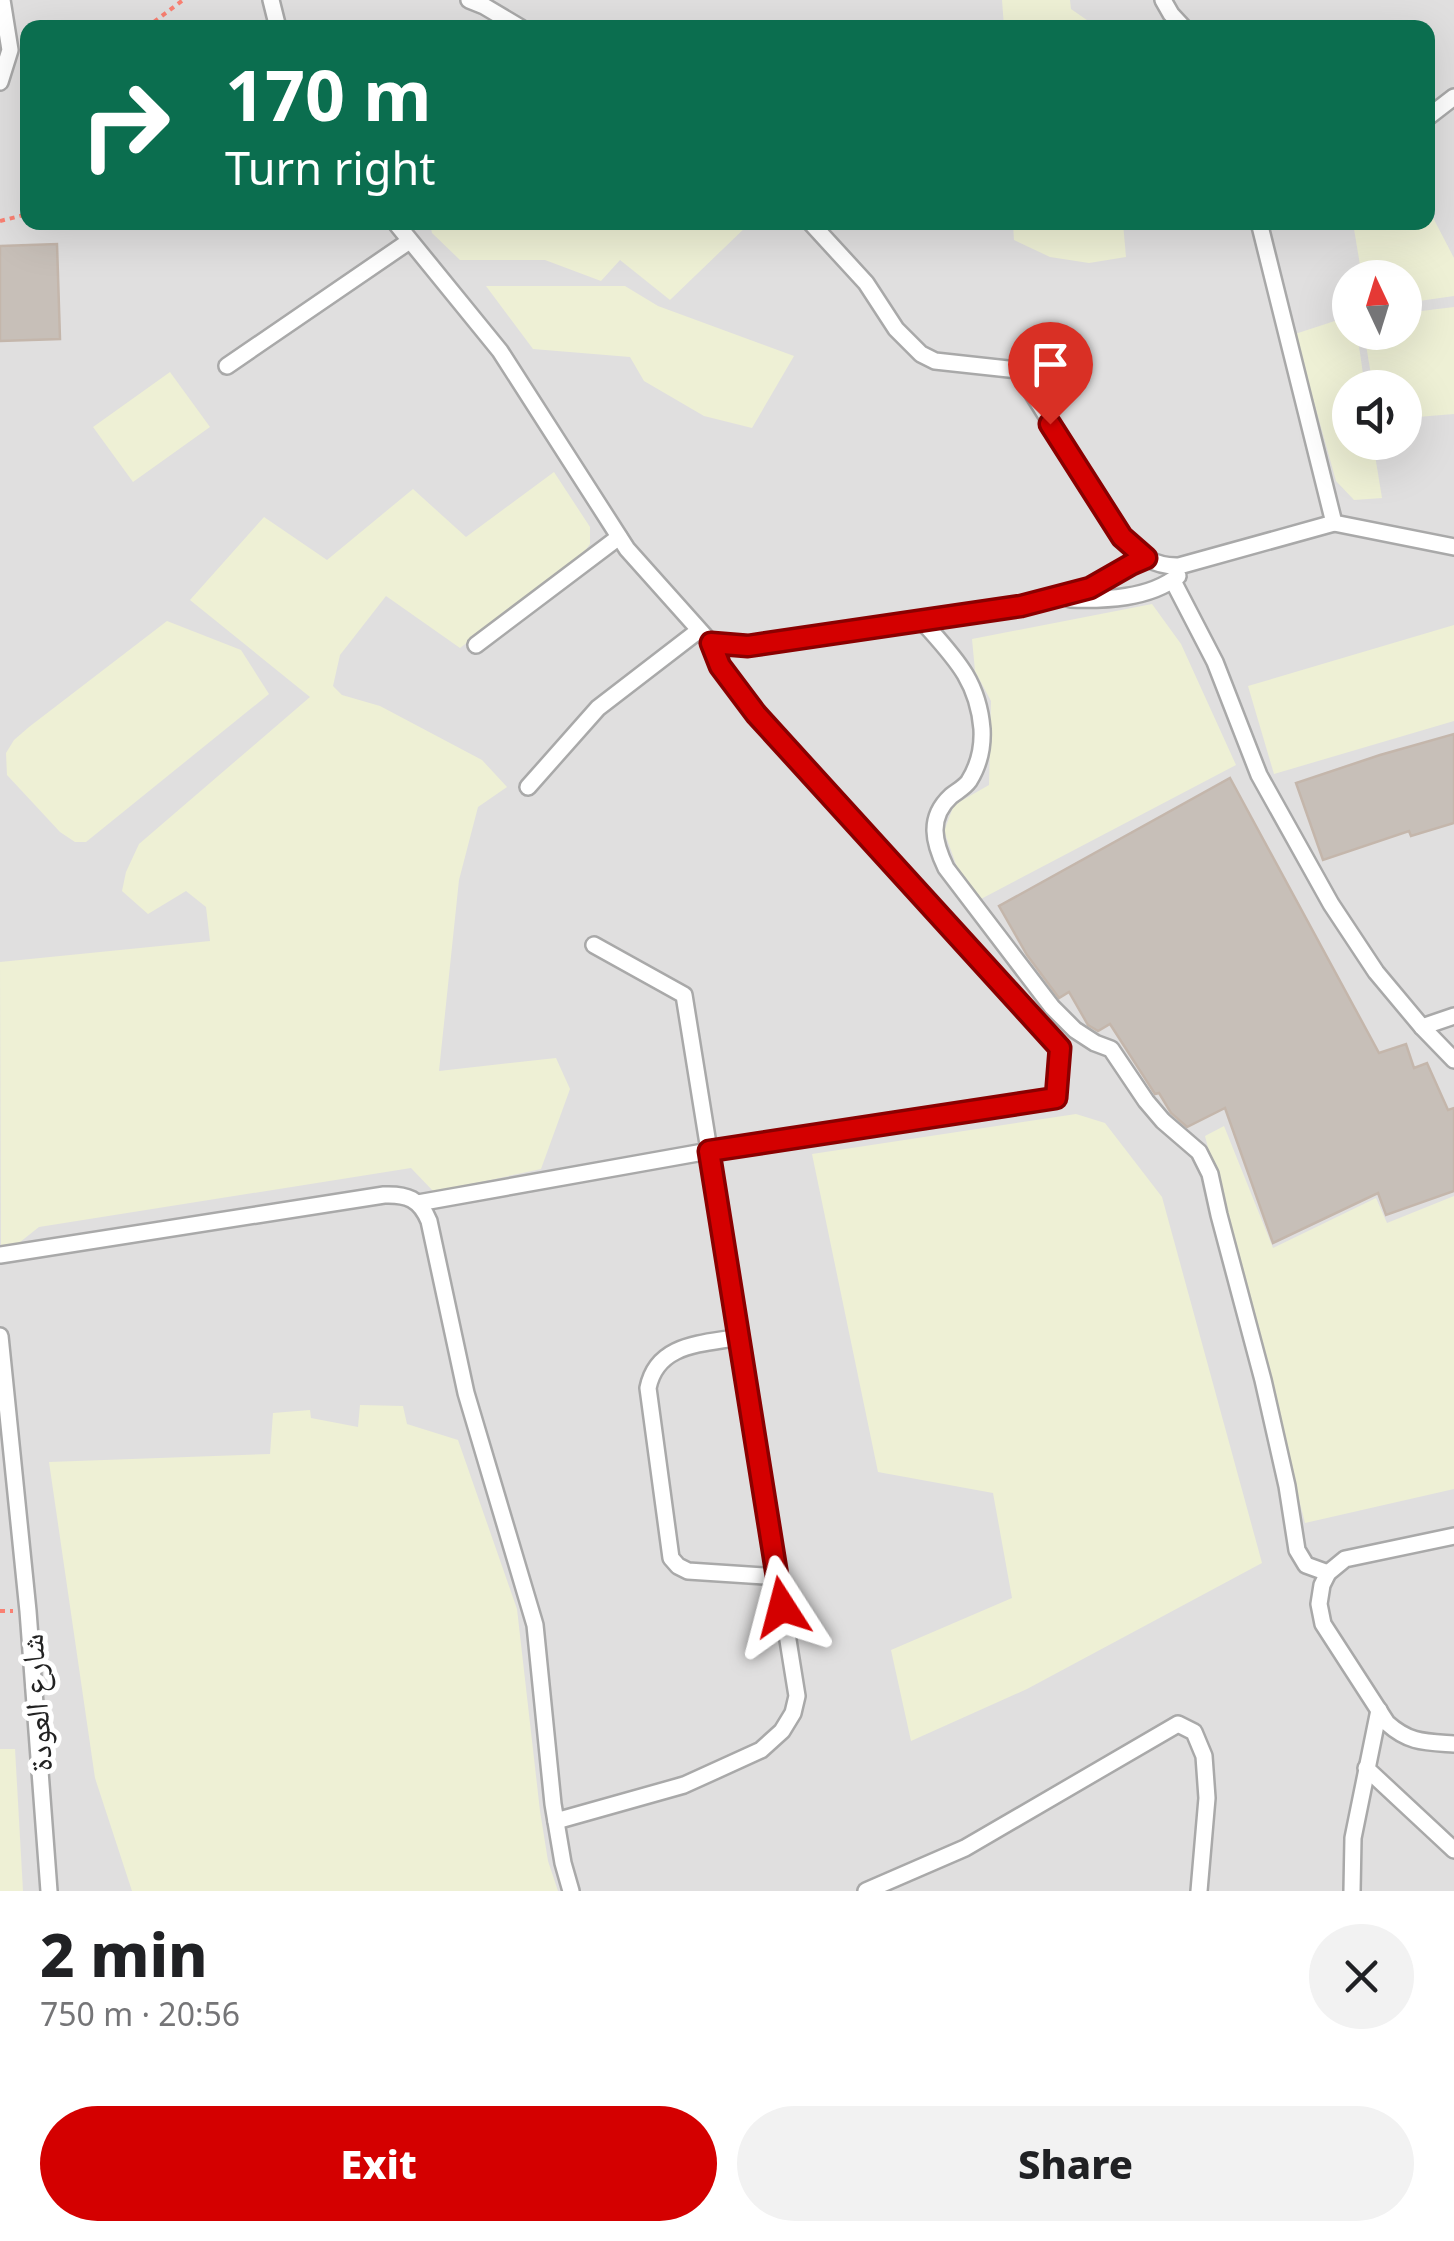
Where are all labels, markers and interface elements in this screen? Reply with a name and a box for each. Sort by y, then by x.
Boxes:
text: 170 m [225,46,432,142]
icon: right [60,60,190,190]
text: Turn right [225,137,436,198]
north arrow [1332,260,1422,350]
map controls [1332,260,1422,460]
pin [1008,322,1093,425]
icon: arrive [1023,337,1078,392]
button: sound [1332,370,1422,460]
position arrow [730,1555,834,1659]
street label: شارع العودة [9,1633,61,1773]
text: 2 min [40,1913,208,1995]
button: close [1309,1924,1414,2029]
text: 750 m · 20:56 [40,1992,240,2035]
button: Exit [40,2106,717,2221]
button: Share [737,2106,1414,2221]

